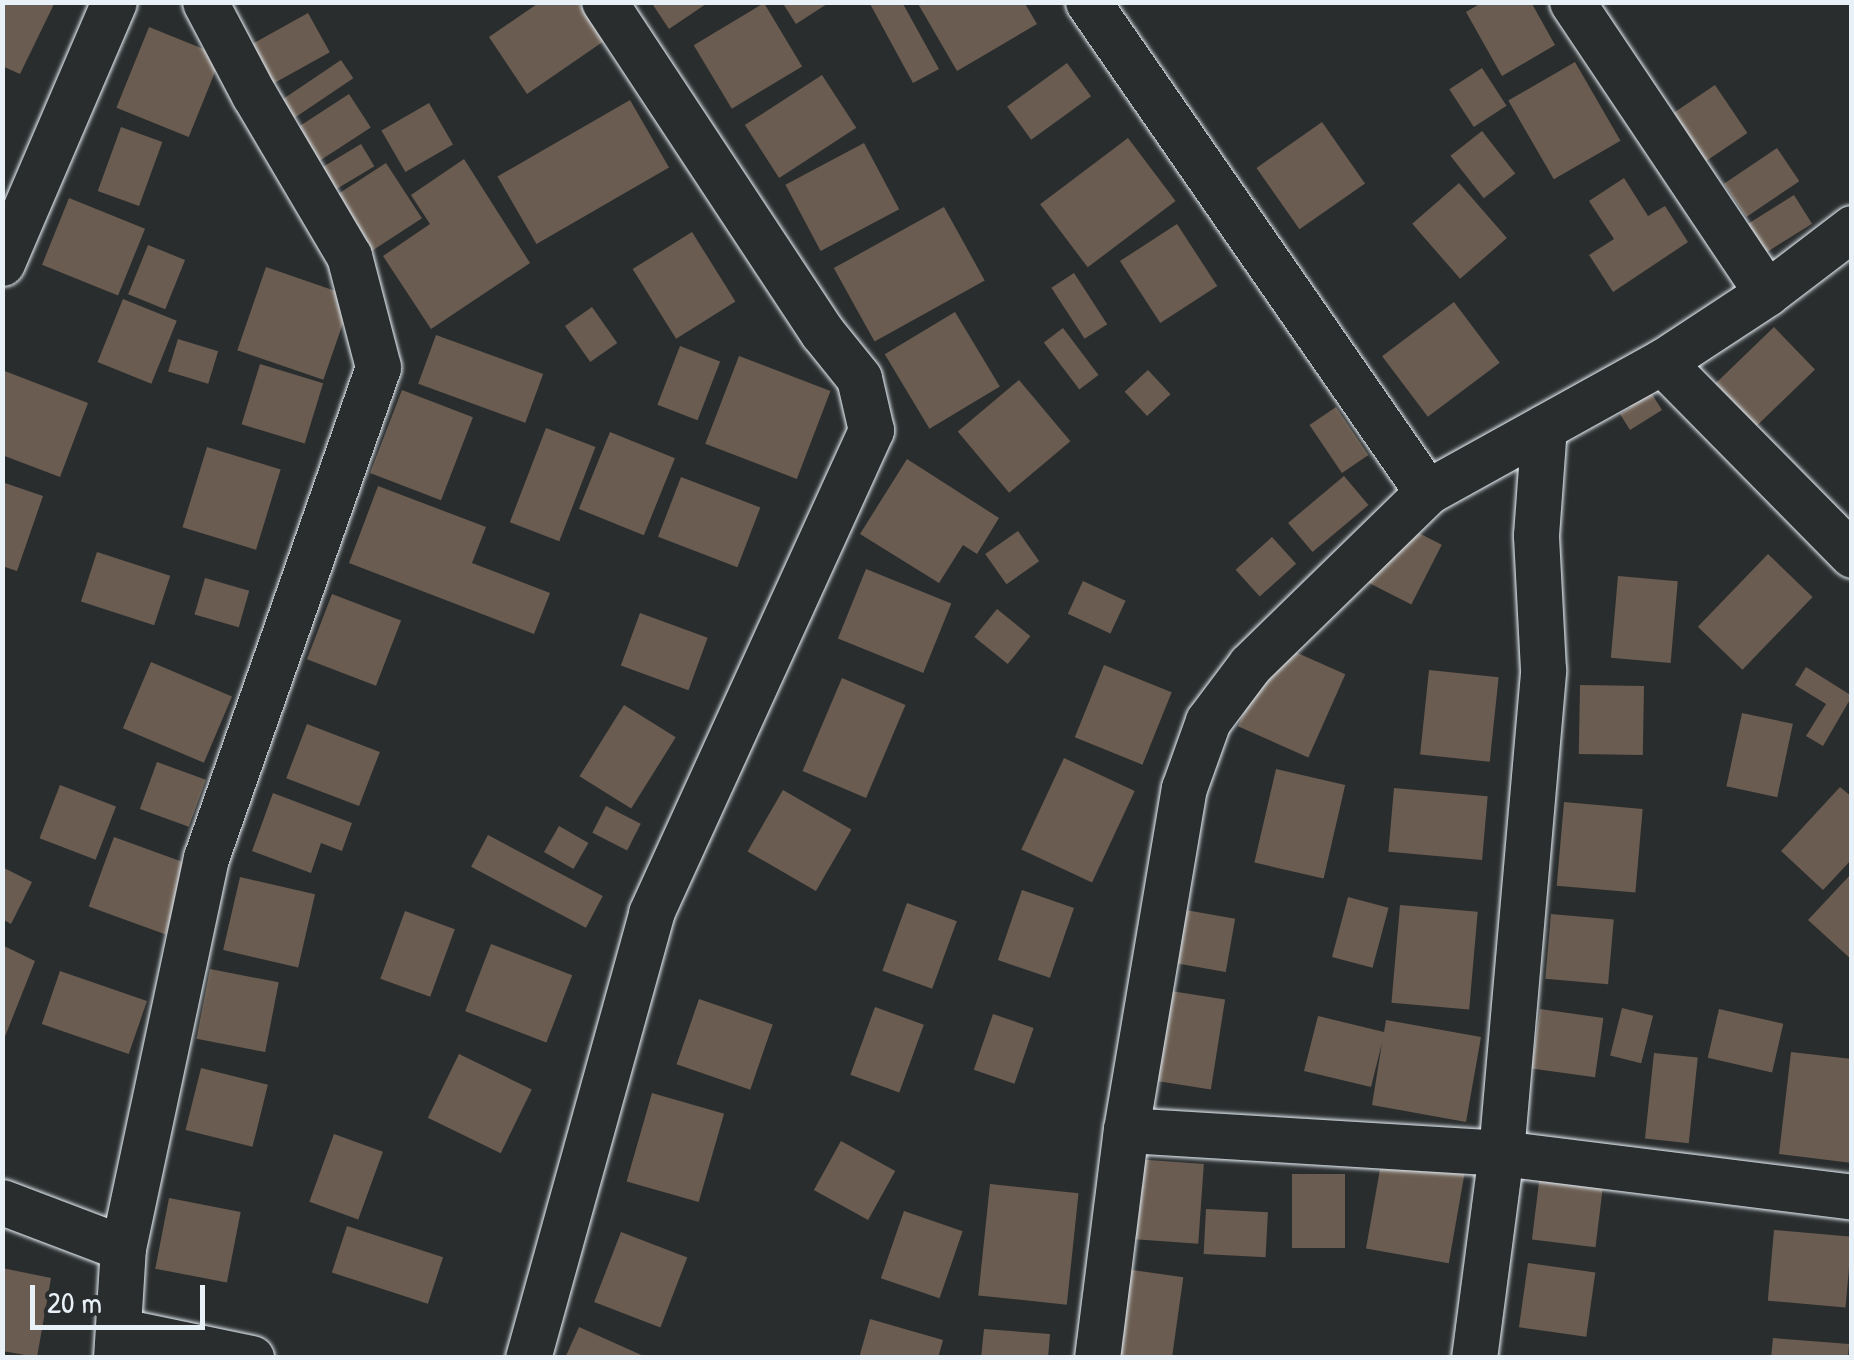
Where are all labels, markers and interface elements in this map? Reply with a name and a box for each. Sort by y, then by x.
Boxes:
scale bar [35,1265,210,1327]
text: 20 m [47,1282,102,1322]

